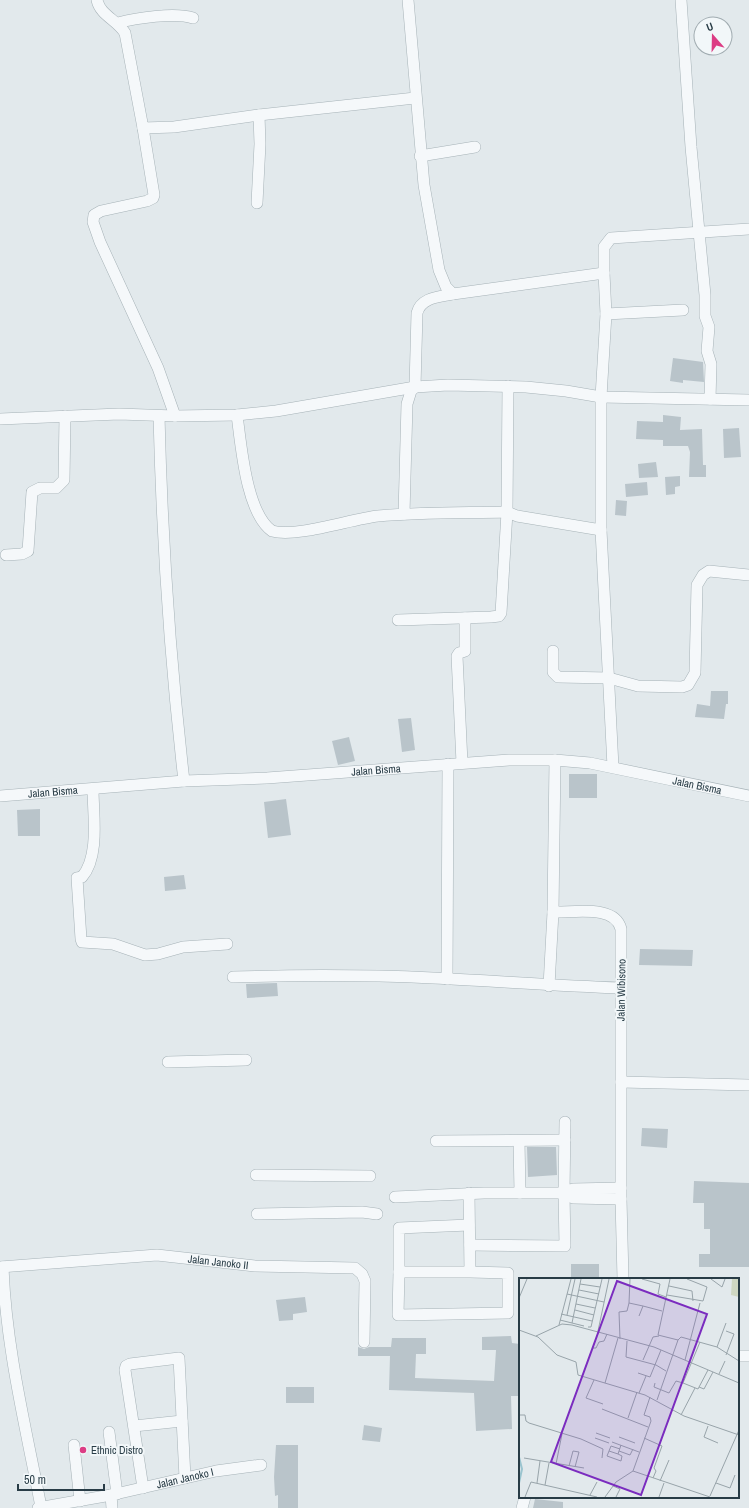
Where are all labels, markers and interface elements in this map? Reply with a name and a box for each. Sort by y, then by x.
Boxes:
north arrow [693,16,733,56]
text: U [704,19,715,34]
street label: Jalan Bisma [351,761,401,779]
street label: Jalan Bisma [671,773,723,797]
street label: Jalan Bisma [27,783,78,801]
street label: Jalan Wibisono [613,959,629,1021]
street label: Jalan Janoko II [187,1252,249,1272]
inset map [519,1278,739,1498]
place label: Ethnic Distro [91,1443,143,1457]
marker: Ethnic Distro [78,1445,88,1455]
street label: Jalan Janoko I [155,1465,215,1491]
scale bar [18,1466,104,1492]
text: 50 m [24,1472,46,1488]

